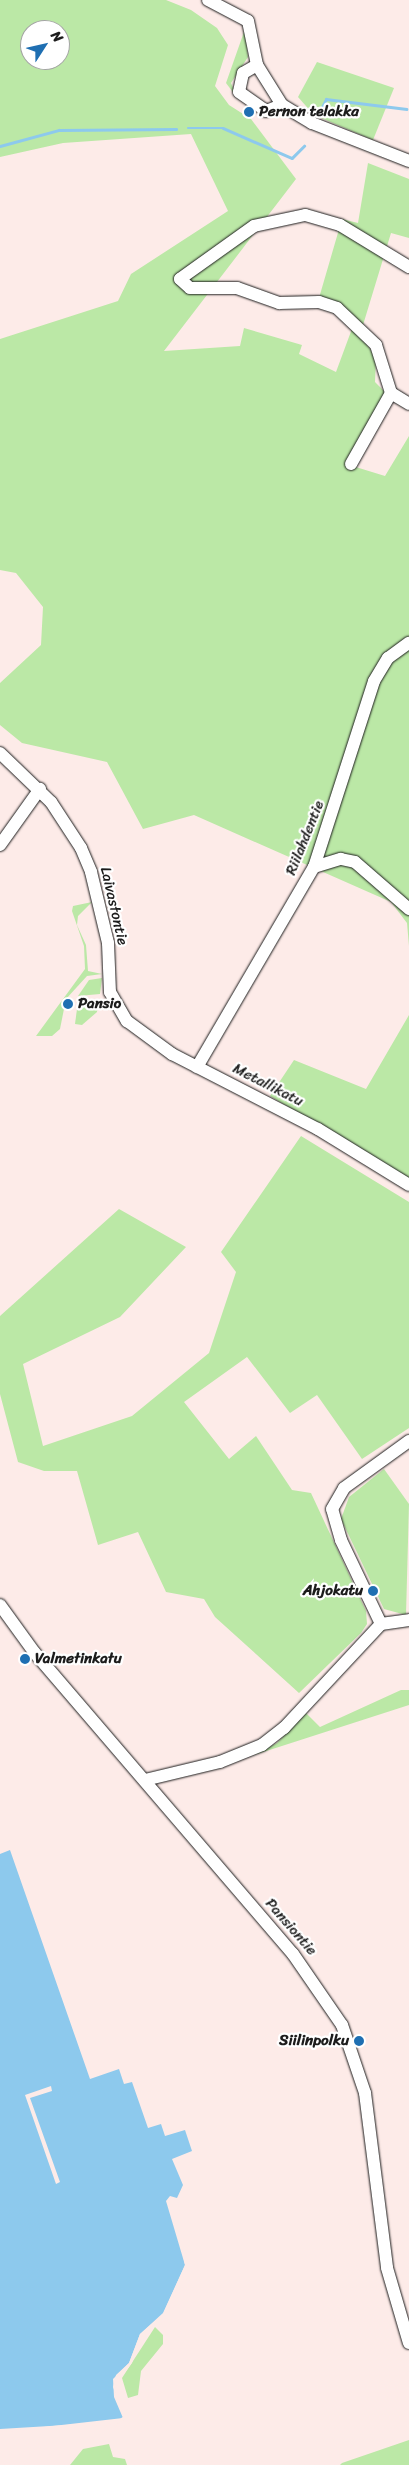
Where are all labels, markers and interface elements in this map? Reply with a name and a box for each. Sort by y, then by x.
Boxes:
north arrow [20,20,70,70]
text: N [44,26,70,48]
place label: Pernon telakka [259,103,359,121]
marker: Pernon telakka [243,106,255,118]
street label: Riilahdentie [282,798,328,878]
street label: Laivastontie [96,865,132,947]
place label: Pansio [78,995,121,1013]
marker: Pansio [62,998,74,1010]
street label: Metallikatu [230,1060,306,1110]
place label: Ahjokatu [303,1582,363,1600]
marker: Ahjokatu [367,1585,379,1597]
place label: Valmetinkatu [35,1650,122,1668]
marker: Valmetinkatu [19,1653,31,1665]
street label: Pansiontie [261,1895,321,1959]
place label: Siilinpolku [279,2032,349,2050]
marker: Siilinpolku [353,2035,365,2047]

